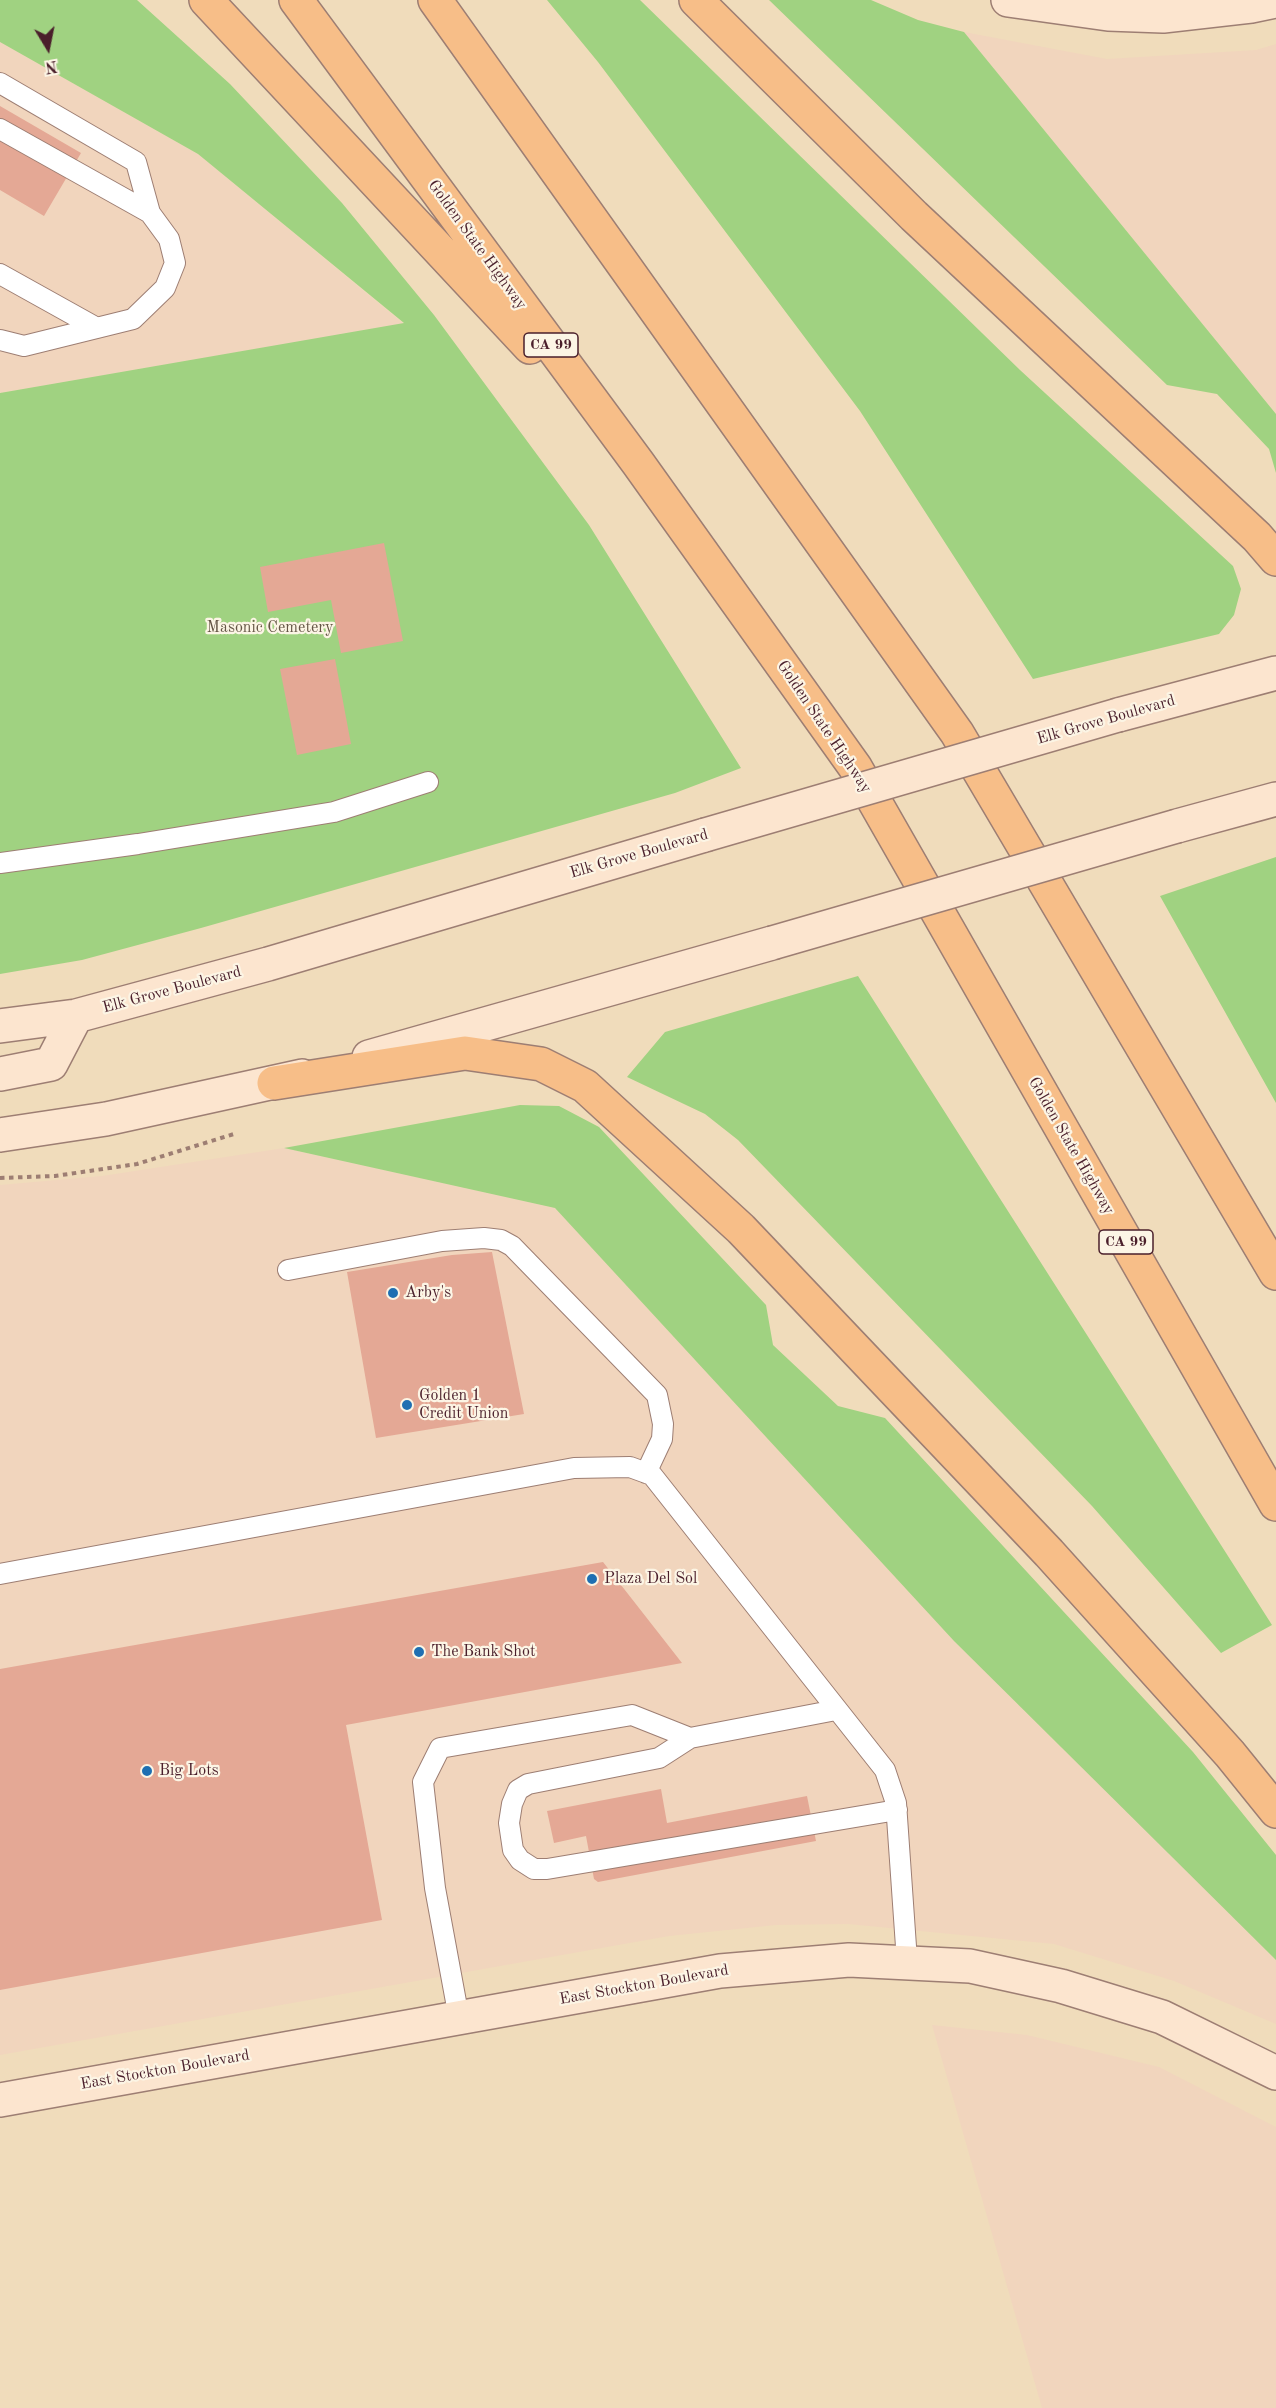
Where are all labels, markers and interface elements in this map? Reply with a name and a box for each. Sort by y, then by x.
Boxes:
north arrow [18,18,78,78]
text: N [44,57,59,75]
street label: Golden State Highway [423,176,531,314]
road number: CA 99 [524,333,578,357]
park label: Masonic Cemetery [207,618,333,638]
street label: Golden State Highway [772,657,876,797]
street label: Elk Grove Boulevard [1035,691,1177,749]
street label: Elk Grove Boulevard [568,825,710,883]
street label: Elk Grove Boulevard [100,962,244,1018]
street label: Golden State Highway [1024,1074,1118,1218]
road number: CA 99 [1099,1230,1153,1254]
place label: Arby's [405,1283,451,1303]
marker: Arby's [386,1286,400,1300]
place label: Golden 1 Credit Union [419,1386,508,1424]
marker: Golden 1 Credit Union [400,1398,414,1412]
place label: Plaza Del Sol [604,1569,697,1589]
marker: Plaza Del Sol [585,1572,599,1586]
place label: The Bank Shot [431,1642,536,1662]
marker: The Bank Shot [412,1645,426,1659]
place label: Big Lots [159,1761,219,1781]
marker: Big Lots [140,1764,154,1778]
street label: East Stockton Boulevard [558,1961,730,2009]
street label: East Stockton Boulevard [79,2046,251,2094]

